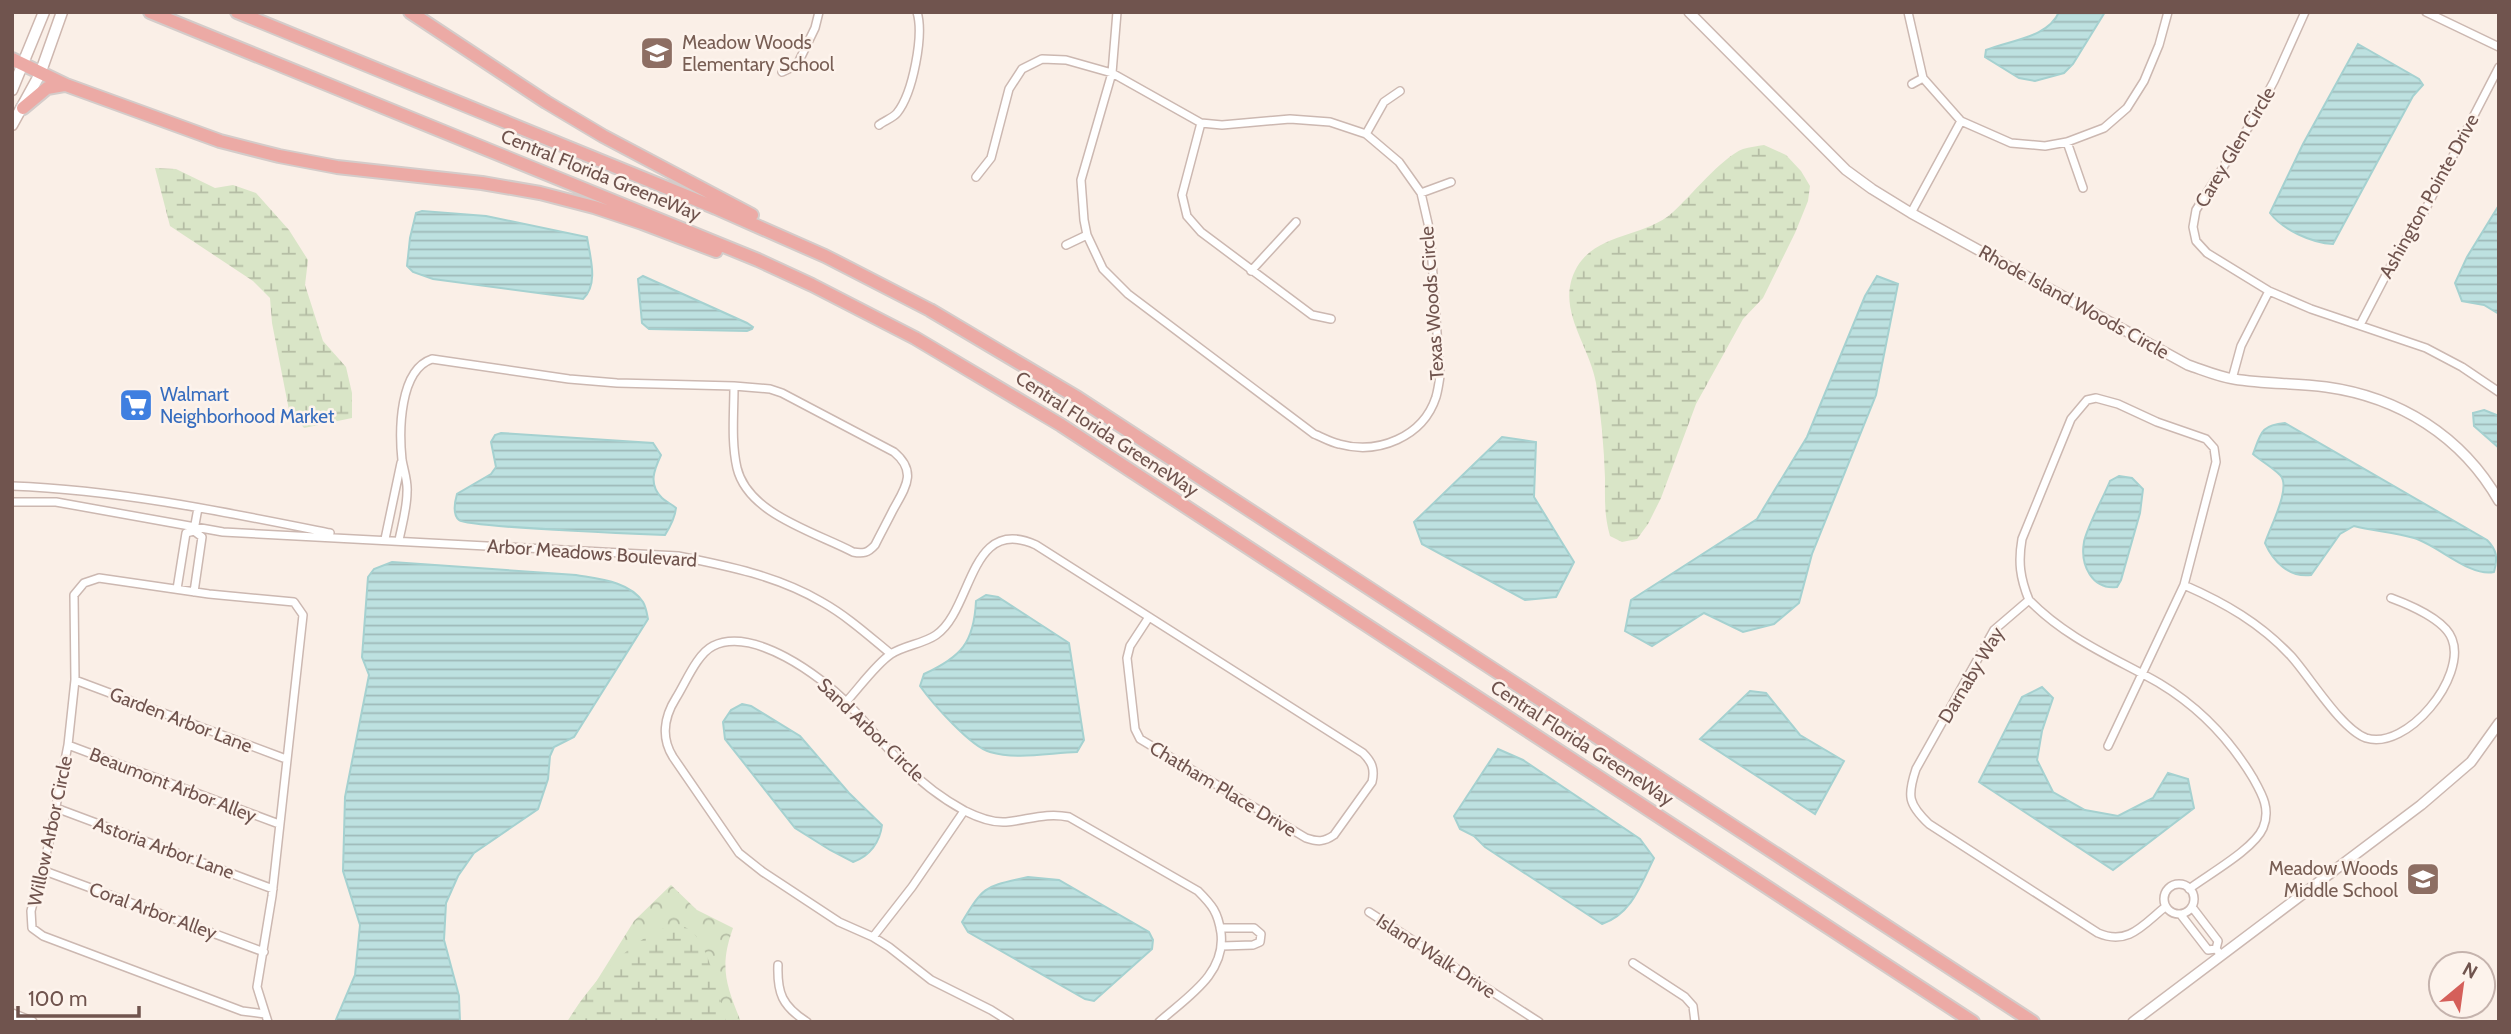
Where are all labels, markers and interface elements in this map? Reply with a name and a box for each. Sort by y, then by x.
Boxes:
place label: Meadow Woods Elementary School [682,31,835,76]
school or university icon: Meadow Woods Elementary School [638,34,676,72]
street label: Carey Glen Circle [2190,82,2280,211]
street label: Ashington Pointe Drive [2374,110,2484,282]
street label: Central Florida GreeneWay [498,124,705,226]
street label: Texas Woods Circle [1415,225,1449,381]
street label: Rhode Island Woods Circle [1975,240,2173,364]
street label: Central Florida GreeneWay [1011,366,1203,502]
place label: Walmart Neighborhood Market [160,383,335,428]
supermarket icon: Walmart Neighborhood Market [117,386,155,424]
street label: Arbor Meadows Boulevard [486,534,698,572]
street label: Darnaby Way [1933,622,2009,727]
street label: Sand Arbor Circle [813,673,929,787]
street label: Central Florida GreeneWay [1486,675,1678,811]
street label: Garden Arbor Lane [106,682,256,758]
street label: Chatham Place Drive [1145,736,1301,842]
street label: Beaumont Arbor Alley [86,743,260,828]
street label: Willow Arbor Circle [23,754,77,908]
street label: Astoria Arbor Lane [91,812,238,884]
place label: Meadow Woods Middle School [2268,857,2399,902]
school or university icon: Meadow Woods Middle School [2404,860,2442,898]
street label: Coral Arbor Alley [86,877,220,945]
street label: Island Walk Drive [1372,909,1500,1003]
north arrow [2427,950,2497,1020]
text: N [2459,957,2481,984]
scale bar [18,974,138,1018]
text: 100 m [28,986,87,1011]

